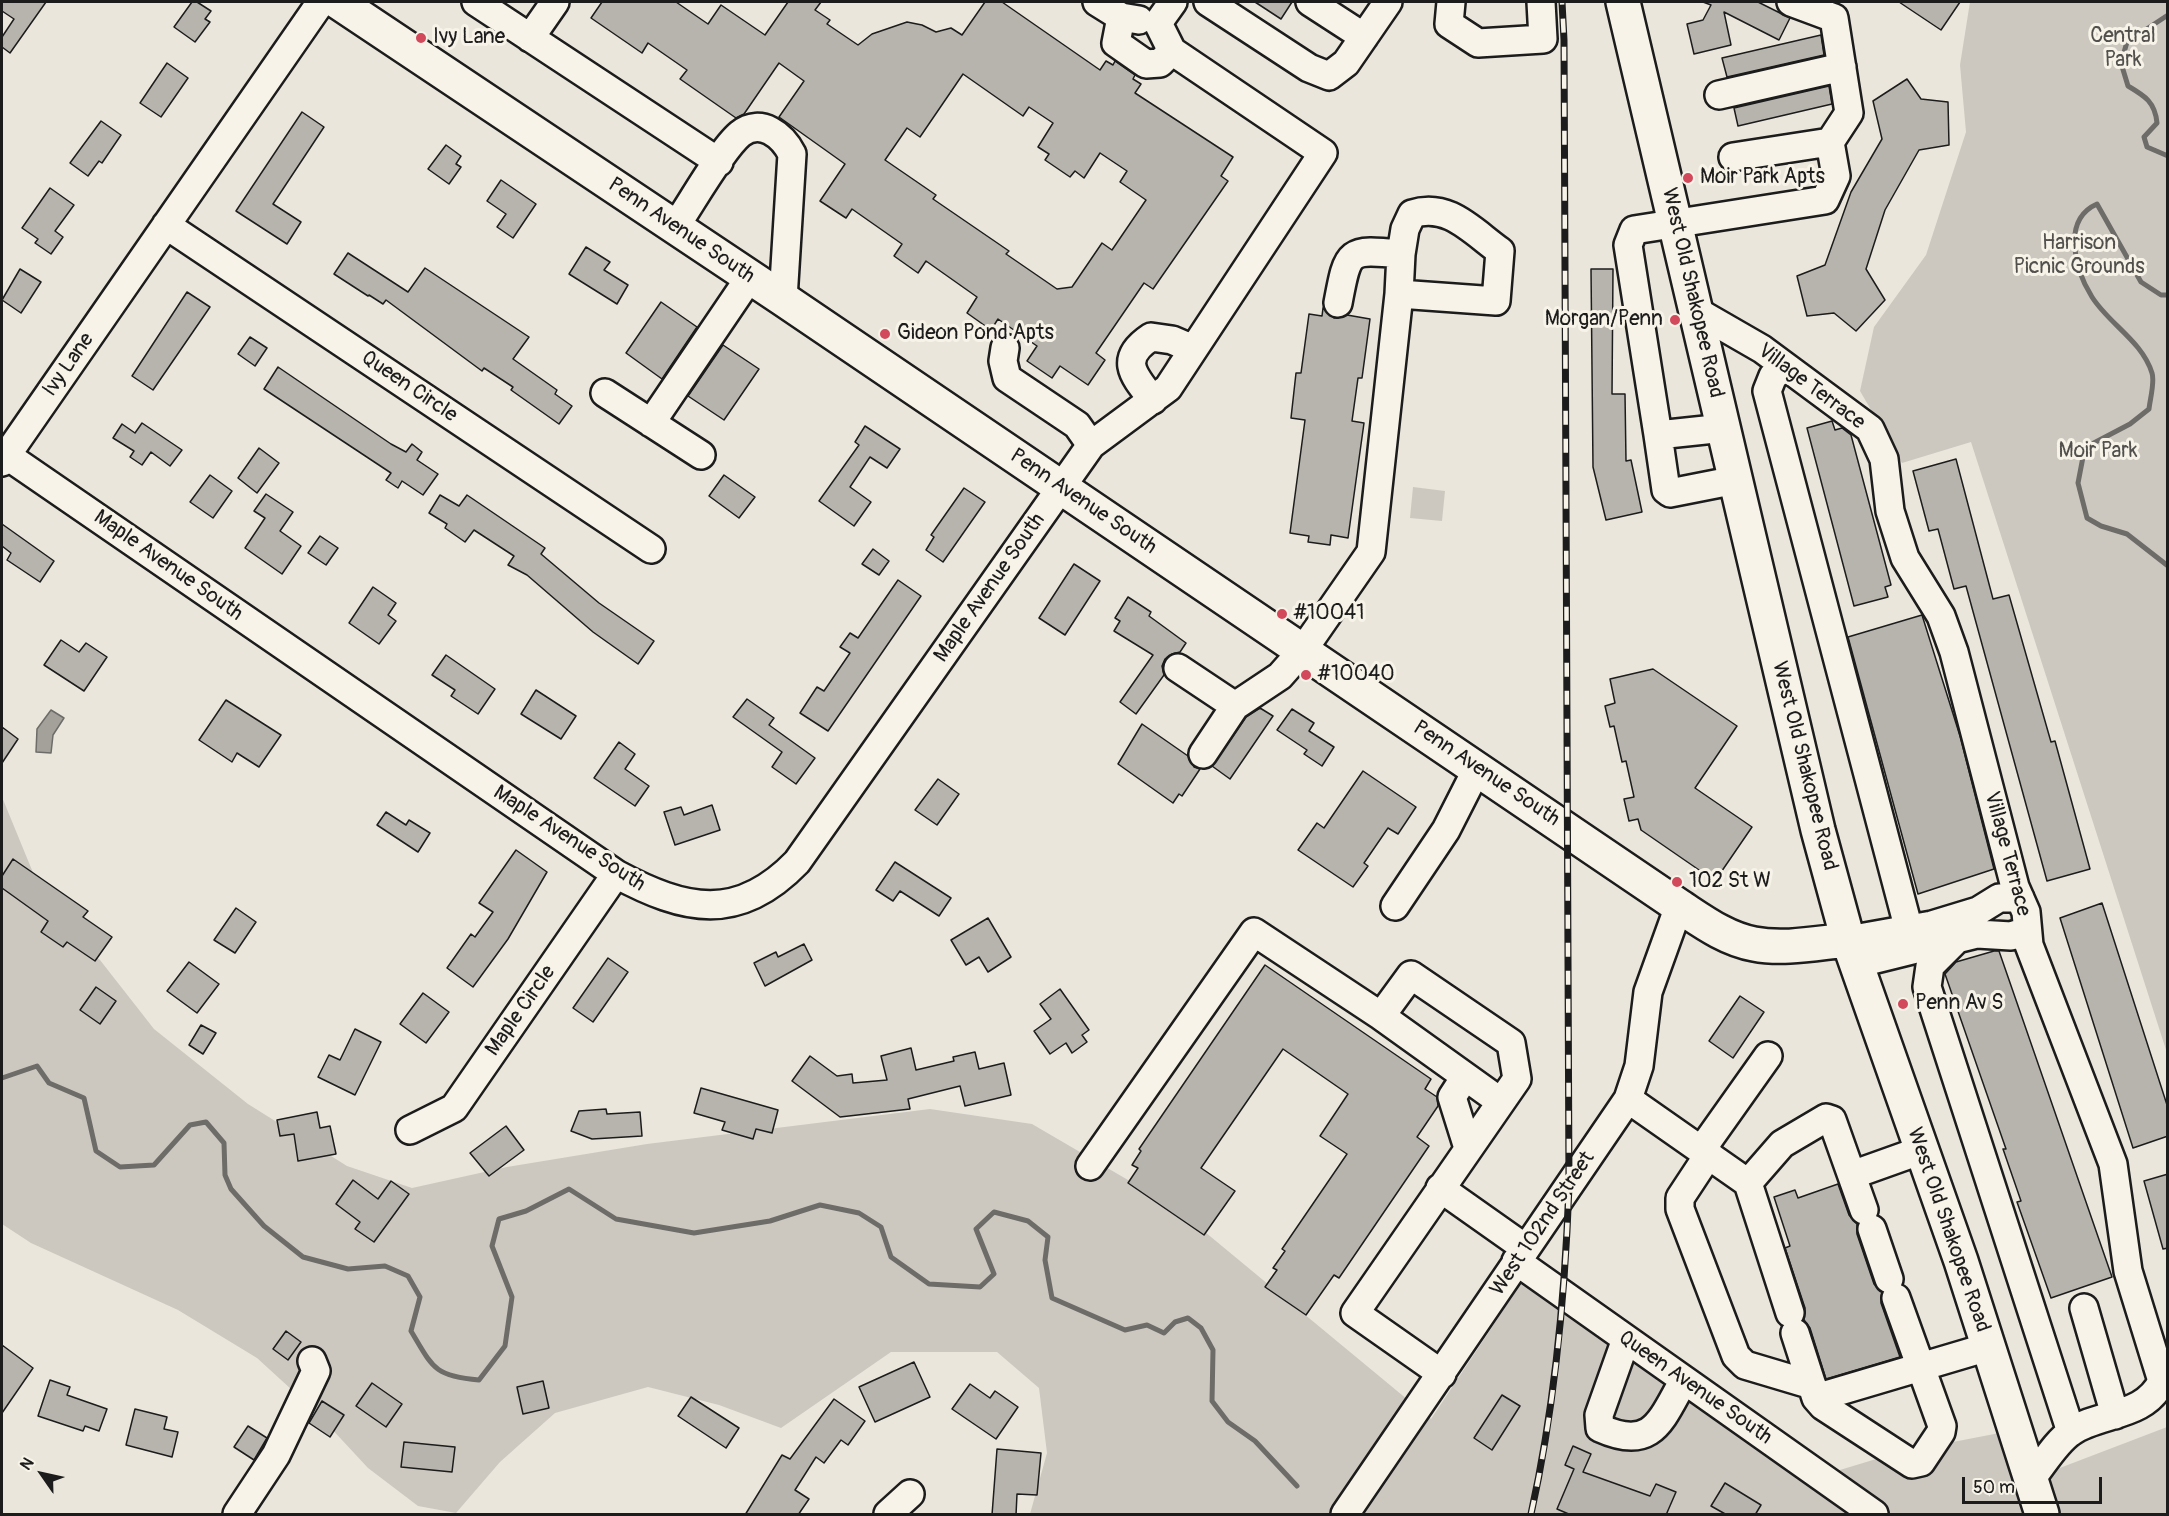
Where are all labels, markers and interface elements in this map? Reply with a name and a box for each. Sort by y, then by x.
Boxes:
park label: Central Park [2090,24,2156,74]
place label: Ivy Lane [433,25,505,51]
marker: Ivy Lane [414,31,428,45]
place label: Moir Park Apts [1700,165,1825,191]
marker: Moir Park Apts [1681,171,1695,185]
street label: Penn Avenue South [603,173,759,289]
street label: West Old Shakopee Road [1656,186,1728,400]
park label: Harrison Picnic Grounds [2013,231,2145,281]
place label: Morgan/Penn [1545,307,1663,333]
marker: Morgan/Penn [1668,313,1682,327]
place label: Gideon Pond Apts [897,321,1054,347]
marker: Gideon Pond Apts [878,327,892,341]
street label: Ivy Lane [38,328,100,402]
street label: Village Terrace [1752,338,1870,436]
street label: Queen Circle [356,346,462,428]
park label: Moir Park [2059,439,2137,465]
street label: Penn Avenue South [1005,444,1161,560]
street label: Maple Avenue South [89,505,247,627]
street label: Maple Avenue South [929,509,1051,667]
place label: #10041 [1294,601,1364,627]
marker: #10041 [1275,607,1289,621]
street label: West Old Shakopee Road [1766,659,1842,873]
place label: #10040 [1318,662,1395,688]
marker: #10040 [1299,668,1313,682]
street label: Penn Avenue South [1408,716,1564,832]
street label: Maple Avenue South [488,780,650,898]
street label: Village Terrace [1978,789,2036,919]
place label: 102 St W [1689,869,1771,895]
marker: 102 St W [1670,875,1684,889]
street label: Maple Circle [481,961,561,1061]
place label: Penn Av S [1915,991,2003,1017]
marker: Penn Av S [1896,997,1910,1011]
street label: West Old Shakopee Road [1901,1124,1995,1336]
street label: West 102nd Street [1485,1147,1601,1301]
street label: Queen Avenue South [1613,1326,1777,1450]
north arrow [12,1444,72,1504]
text: N [16,1454,38,1474]
scale bar [1965,1465,2104,1503]
text: 50 m [1973,1476,2015,1499]

